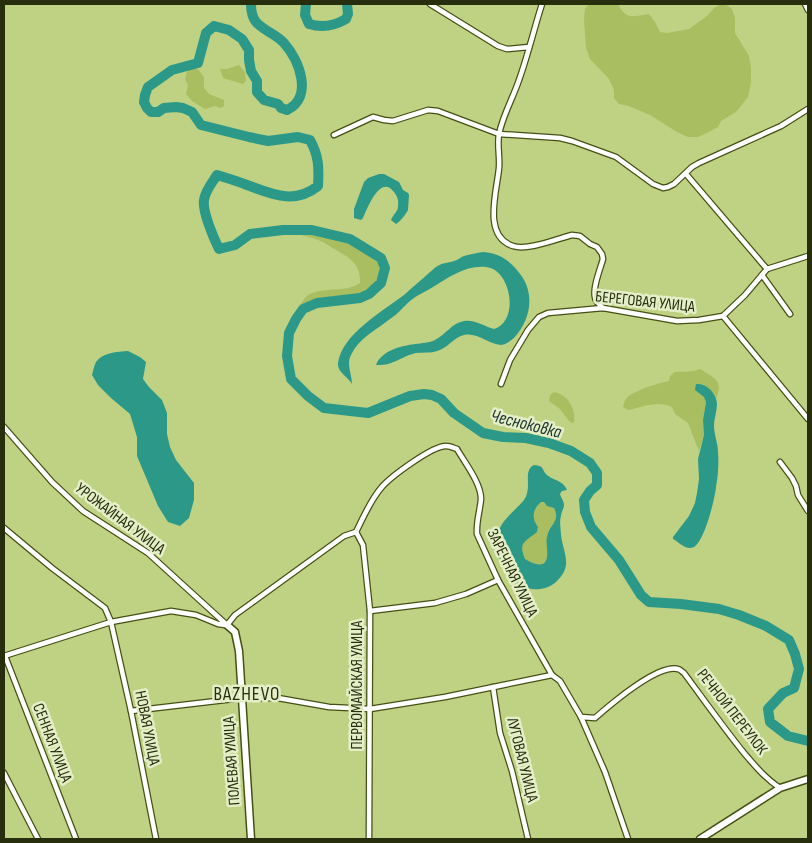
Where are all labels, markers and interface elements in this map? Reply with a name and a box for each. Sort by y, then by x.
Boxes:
street label: БЕРЕГОВАЯ УЛИЦА [594,287,696,317]
water label: Чесноковка [488,405,564,443]
street label: УРОЖАЙНАЯ УЛИЦА [71,479,169,559]
street label: ЗАРЕЧНАЯ УЛИЦА [482,526,542,620]
street label: ПЕРВОМАЙСКАЯ УЛИЦА [348,620,367,749]
street label: РЕЧНОЙ ПЕРЕУЛОК [693,665,772,759]
district label: BAZHEVO [214,683,280,706]
street label: НОВАЯ УЛИЦА [130,689,164,767]
street label: СЕННАЯ УЛИЦА [28,701,76,785]
street label: ЛУГОВАЯ УЛИЦА [502,715,542,804]
street label: ПОЛЕВАЯ УЛИЦА [219,716,245,806]

